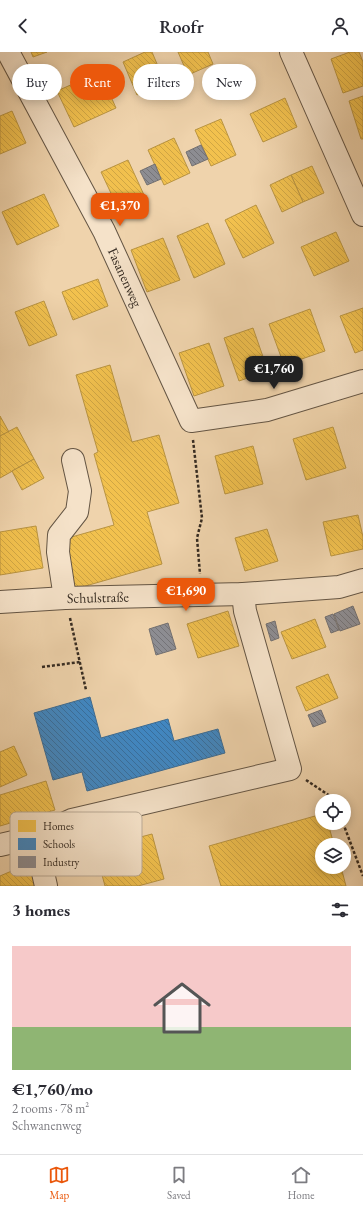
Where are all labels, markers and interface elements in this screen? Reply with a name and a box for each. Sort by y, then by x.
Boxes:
icon: back [12,15,34,37]
text: Roofr [159,15,204,38]
icon: person [329,15,351,37]
chip: Buy [12,64,62,100]
chip: Rent [70,64,125,100]
chip: Filters [133,64,194,100]
chip: New [202,64,256,100]
pin: €1,370 [87,193,153,227]
text: €1,370 [100,197,140,214]
street label: Fasanenweg [104,245,147,311]
pin: €1,760 [241,356,307,390]
text: €1,760 [254,360,294,377]
pin: €1,690 [153,578,219,612]
text: €1,690 [166,582,206,599]
street label: Schulstraße [67,588,130,607]
map controls [315,794,351,874]
button: locate [315,794,351,830]
legend [10,812,142,876]
text: Homes [43,819,74,833]
text: Schools [43,837,76,851]
button: layers [315,838,351,874]
text: Industry [43,855,80,869]
text: 3 homes [12,899,70,921]
icon: filters [329,899,351,921]
icon: home [146,972,218,1044]
text: €1,760/mo [12,1078,93,1100]
text: 2 rooms · 78 m² [12,1100,89,1117]
text: Schwanenweg [12,1117,81,1134]
tab: Map [48,1164,70,1202]
tab: Saved [167,1164,191,1202]
tab: Home [287,1164,315,1202]

